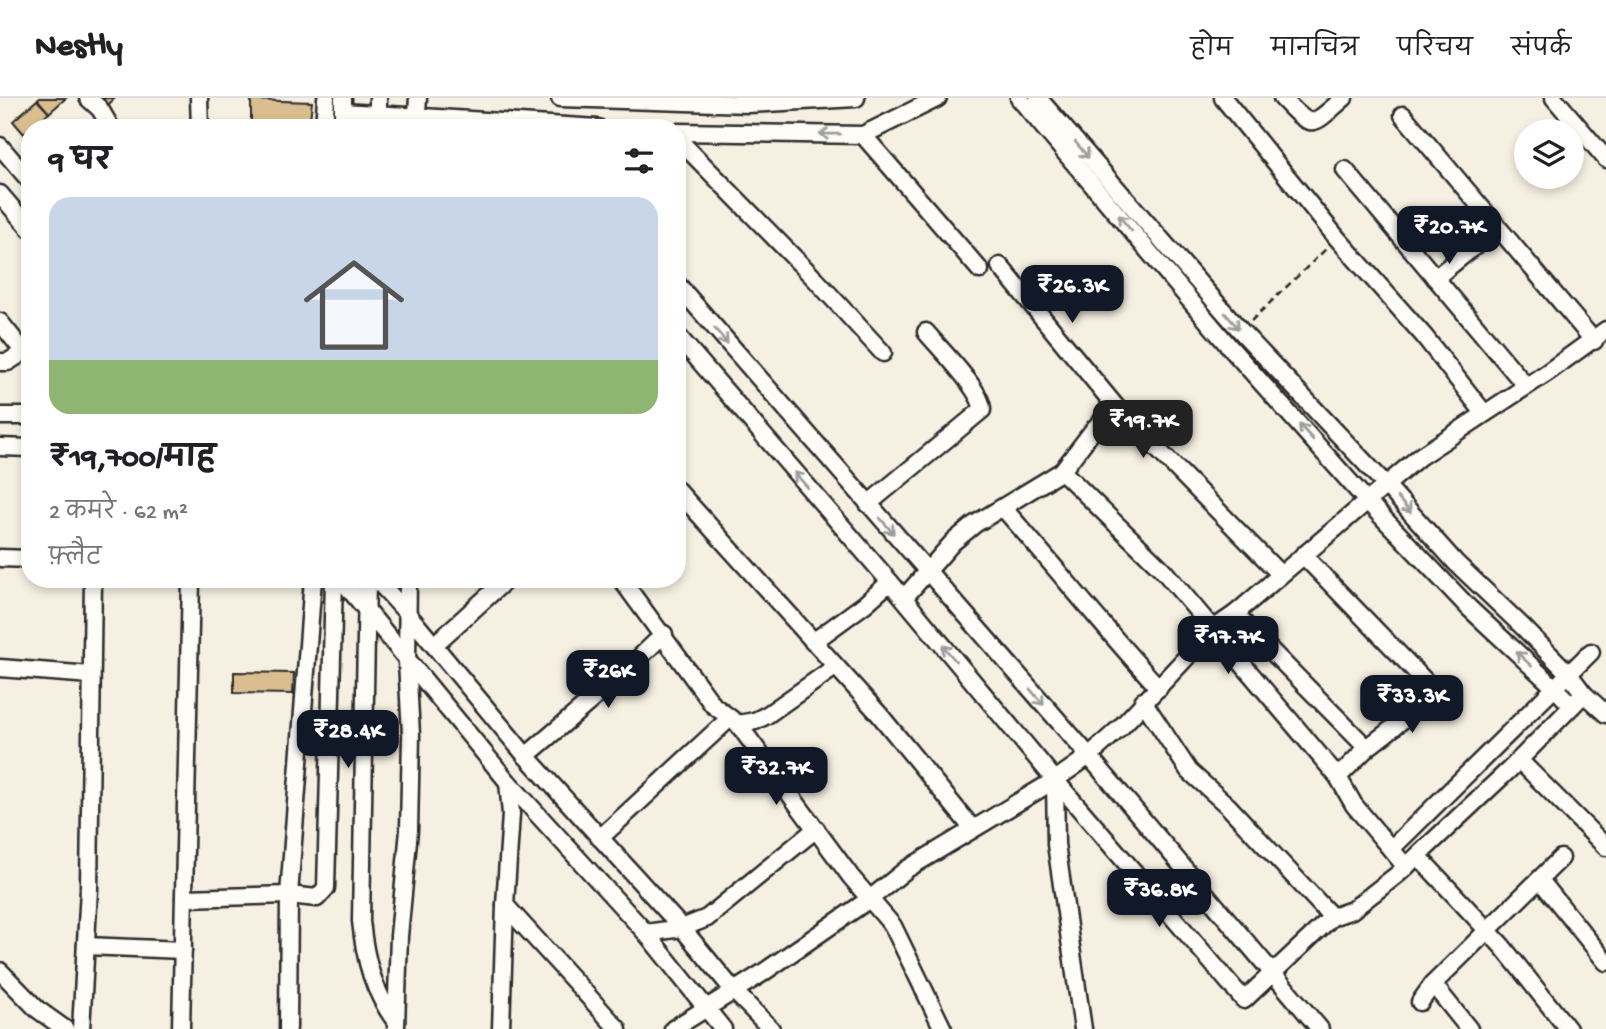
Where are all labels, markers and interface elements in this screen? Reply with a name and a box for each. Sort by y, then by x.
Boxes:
text: Nestly [35,29,123,67]
text: होम [1190,36,1233,65]
text: मानचित्र [1271,36,1359,65]
text: परिचय [1397,36,1473,65]
text: संपर्क [1511,36,1571,65]
map controls [1514,119,1584,189]
button: layers [1514,119,1584,189]
one-way arrow [818,128,841,141]
one-way arrow [1074,141,1090,159]
icon: filters [620,142,658,180]
text: 9 घर [49,146,111,181]
pin: ₹20.7K [1392,206,1506,266]
one-way arrow [1117,215,1133,233]
text: ₹20.7K [1413,215,1485,242]
icon: home [291,242,417,368]
pin: ₹26.3K [1015,266,1129,325]
text: ₹26.3K [1037,274,1107,301]
one-way arrow [1224,312,1240,330]
one-way arrow [713,326,729,344]
pin: ₹19.7K [1086,400,1200,460]
text: ₹19.7K [1109,409,1177,436]
one-way arrow [1298,424,1314,442]
text: ₹19,700/माह [49,443,216,478]
one-way arrow [793,471,809,489]
one-way arrow [1396,496,1412,514]
text: 2 कमरे · 62 m² [49,500,188,527]
one-way arrow [879,516,895,534]
text: फ़्लैट [49,546,101,573]
pin: ₹17.7K [1171,616,1285,676]
text: ₹17.7K [1194,625,1262,652]
one-way arrow [941,644,956,662]
pin: ₹26K [567,650,649,710]
one-way arrow [1516,650,1533,667]
text: ₹26K [582,659,634,686]
pin: ₹33.3K [1355,676,1469,735]
text: ₹33.3K [1376,684,1448,711]
one-way arrow [1029,688,1045,706]
pin: ₹28.4K [291,710,405,770]
text: ₹28.4K [313,719,383,746]
pin: ₹32.7K [719,748,833,807]
text: ₹32.7K [741,756,811,783]
pin: ₹36.8K [1102,870,1216,929]
text: ₹36.8K [1123,878,1195,905]

